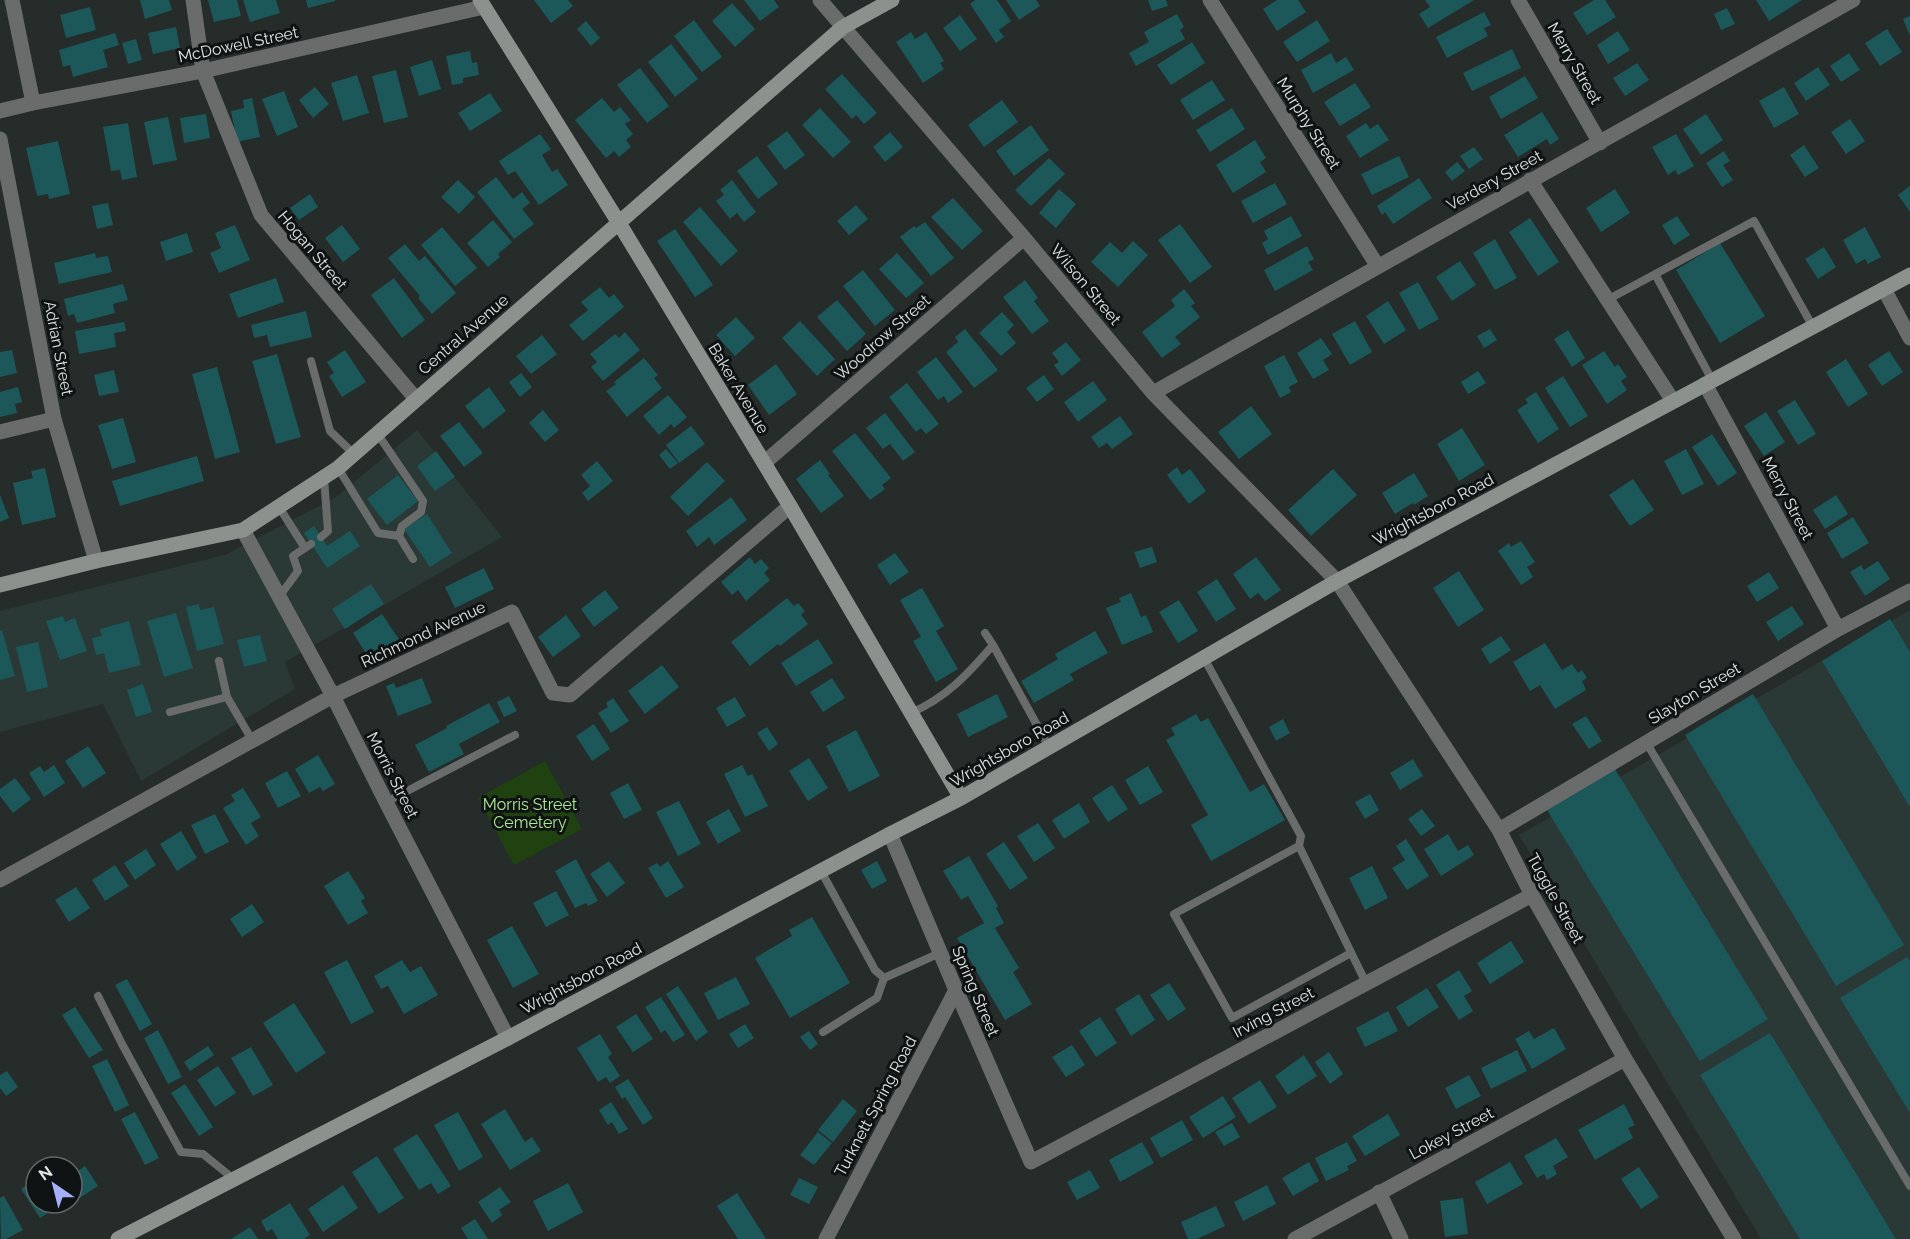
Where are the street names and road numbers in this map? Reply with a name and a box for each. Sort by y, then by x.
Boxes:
street label: Merry Street [1544,19,1606,108]
street label: McDowell Street [176,22,300,66]
street label: Murphy Street [1273,74,1345,173]
street label: Verdery Street [1443,146,1546,214]
street label: Hogan Street [274,207,352,294]
street label: Wilson Street [1046,240,1125,329]
street label: Central Avenue [415,290,512,379]
street label: Woodrow Street [831,290,934,384]
street label: Adrian Street [40,299,77,398]
street label: Baker Avenue [704,340,773,437]
street label: Merry Street [1758,454,1818,544]
street label: Wrightsboro Road [1370,470,1497,549]
street label: Richmond Avenue [358,597,488,672]
street label: Slayton Street [1645,658,1744,728]
street label: Wrightsboro Road [946,708,1072,791]
street label: Morris Street [363,729,423,822]
street label: Tuggle Street [1523,850,1588,947]
street label: Wrightsboro Road [518,939,645,1018]
street label: Spring Street [948,943,1003,1040]
street label: Irving Street [1229,983,1318,1042]
street label: Turknett Spring Road [830,1033,920,1179]
street label: Lokey Street [1406,1103,1497,1164]

